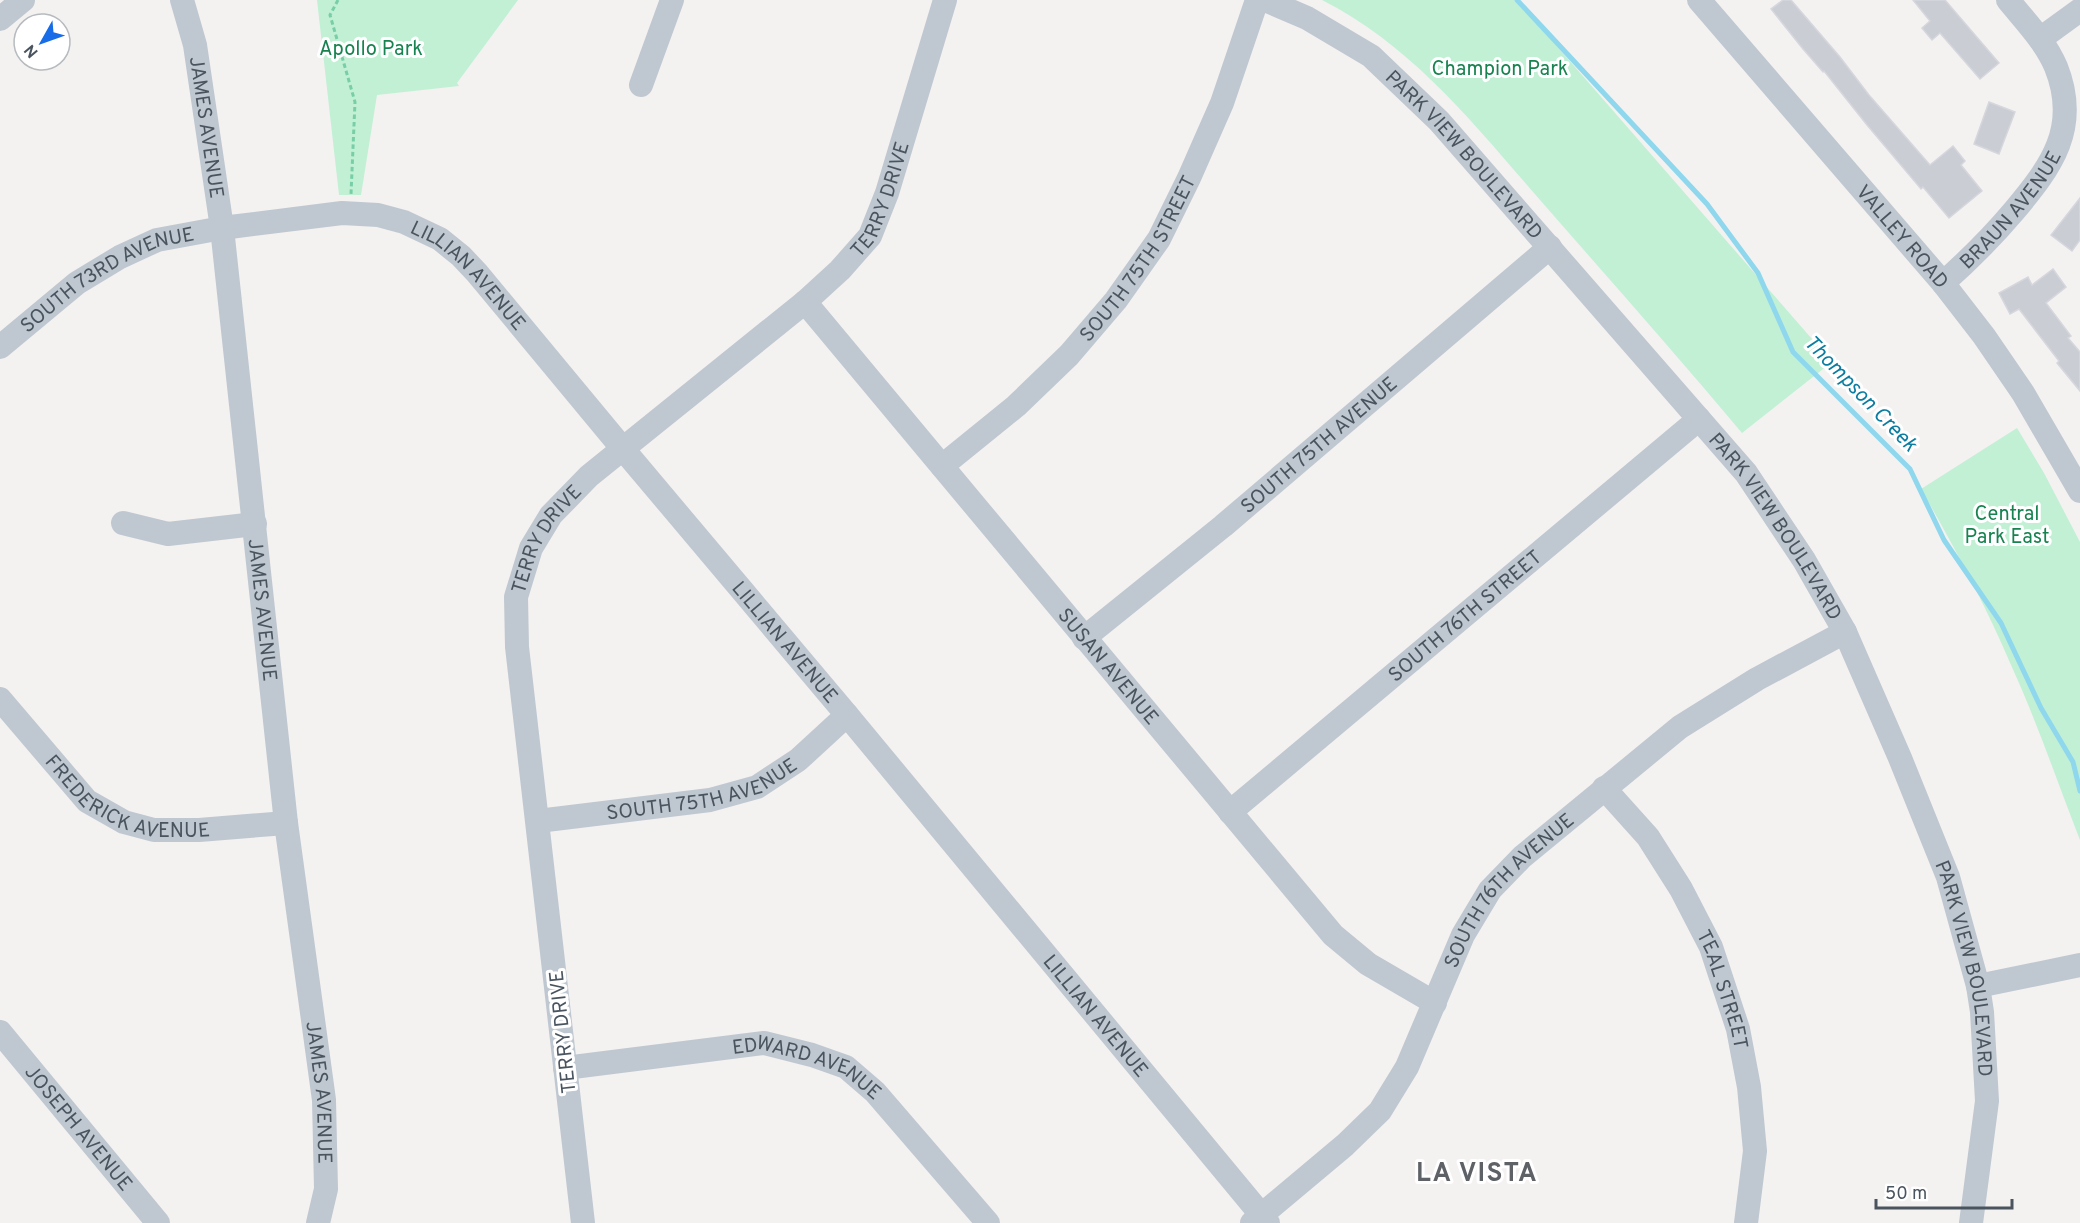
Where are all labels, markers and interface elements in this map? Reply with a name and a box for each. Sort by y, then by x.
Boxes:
north arrow [12,12,72,72]
park label: Apollo Park [319,37,423,63]
text: N [21,40,43,61]
street label: JAMES AVENUE [182,55,228,200]
park label: Champion Park [1432,57,1568,83]
street label: PARK VIEW BOULEVARD [1379,65,1548,246]
street label: TERRY DRIVE [846,139,917,264]
street label: BRAUN AVENUE [1955,147,2069,276]
street label: SOUTH 75TH STREET [1075,172,1203,348]
street label: VALLEY ROAD [1849,180,1953,295]
street label: LILLIAN AVENUE [406,216,531,337]
street label: SOUTH 73RD AVENUE [16,222,197,340]
water label: Thompson Creek [1797,330,1923,458]
street label: SOUTH 75TH AVENUE [1236,372,1404,520]
street label: PARK VIEW BOULEVARD [1702,428,1847,626]
street label: TERRY DRIVE [507,480,588,597]
park label: Central Park East [1964,502,2050,551]
street label: JAMES AVENUE [241,538,282,683]
street label: SOUTH 76TH STREET [1384,545,1548,689]
street label: LILLIAN AVENUE [725,577,843,710]
street label: SUSAN AVENUE [1051,603,1163,731]
street label: FREDERICK AVENUE [38,750,211,846]
street label: SOUTH 75TH AVENUE [605,753,803,828]
street label: SOUTH 76TH AVENUE [1440,808,1580,972]
street label: PARK VIEW BOULEVARD [1928,857,1997,1078]
street label: TEAL STREET [1689,926,1753,1052]
street label: LILLIAN AVENUE [1036,950,1153,1084]
street label: TERRY DRIVE [545,969,583,1095]
street label: JAMES AVENUE [298,1020,336,1164]
street label: EDWARD AVENUE [731,1031,886,1107]
street label: JOSEPH AVENUE [18,1060,137,1197]
district label: LA VISTA [1416,1158,1538,1191]
scale bar [1876,1172,2012,1210]
text: 50 m [1885,1183,1927,1206]

